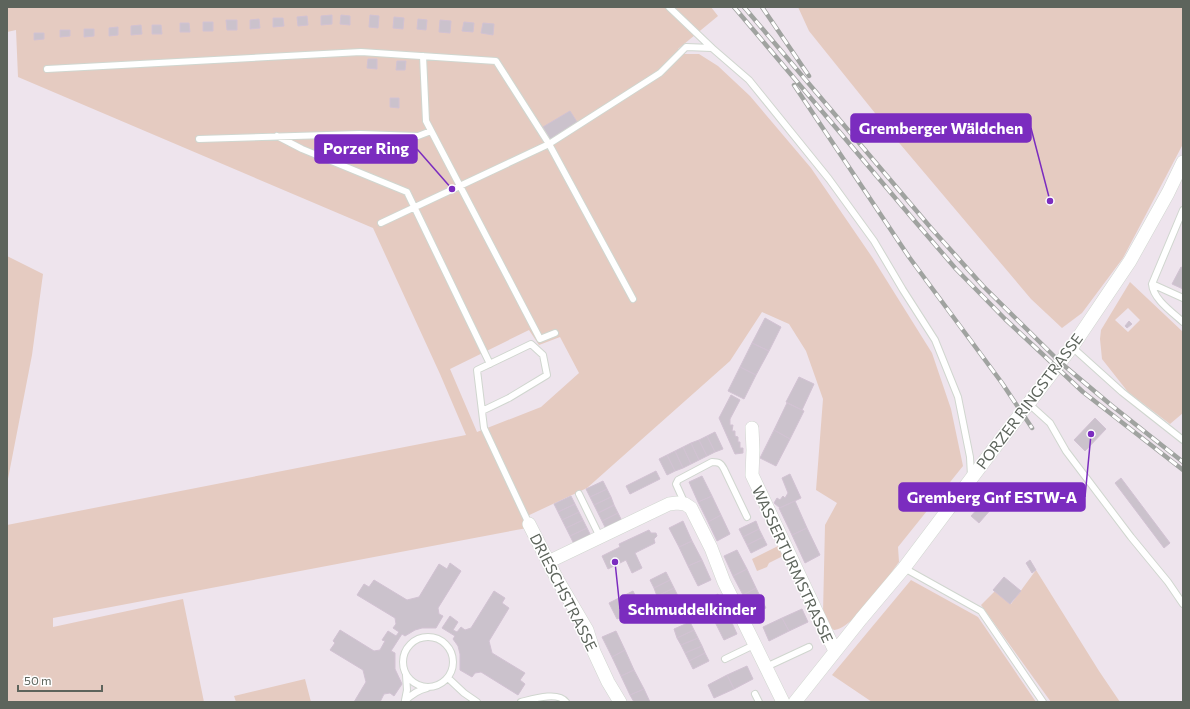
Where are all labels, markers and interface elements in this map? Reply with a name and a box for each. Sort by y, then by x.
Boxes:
callout: Gremberger Wäldchen [851,114,1031,142]
text: Gremberger Wäldchen [859,118,1023,137]
callout: Porzer Ring [315,135,417,163]
text: Porzer Ring [323,138,409,157]
street label: PORZER RINGSTRASSE [972,330,1086,472]
street label: WASSERTURMSTRASSE [749,483,837,645]
callout: Gremberg Gnf ESTW-A [899,483,1085,511]
text: Gremberg Gnf ESTW-A [907,487,1078,506]
street label: DRIESCHSTRASSE [527,530,601,654]
callout: Schmuddelkinder [620,595,764,623]
text: Schmuddelkinder [628,599,757,618]
scale bar [18,667,102,693]
text: 50 m [24,673,52,687]

